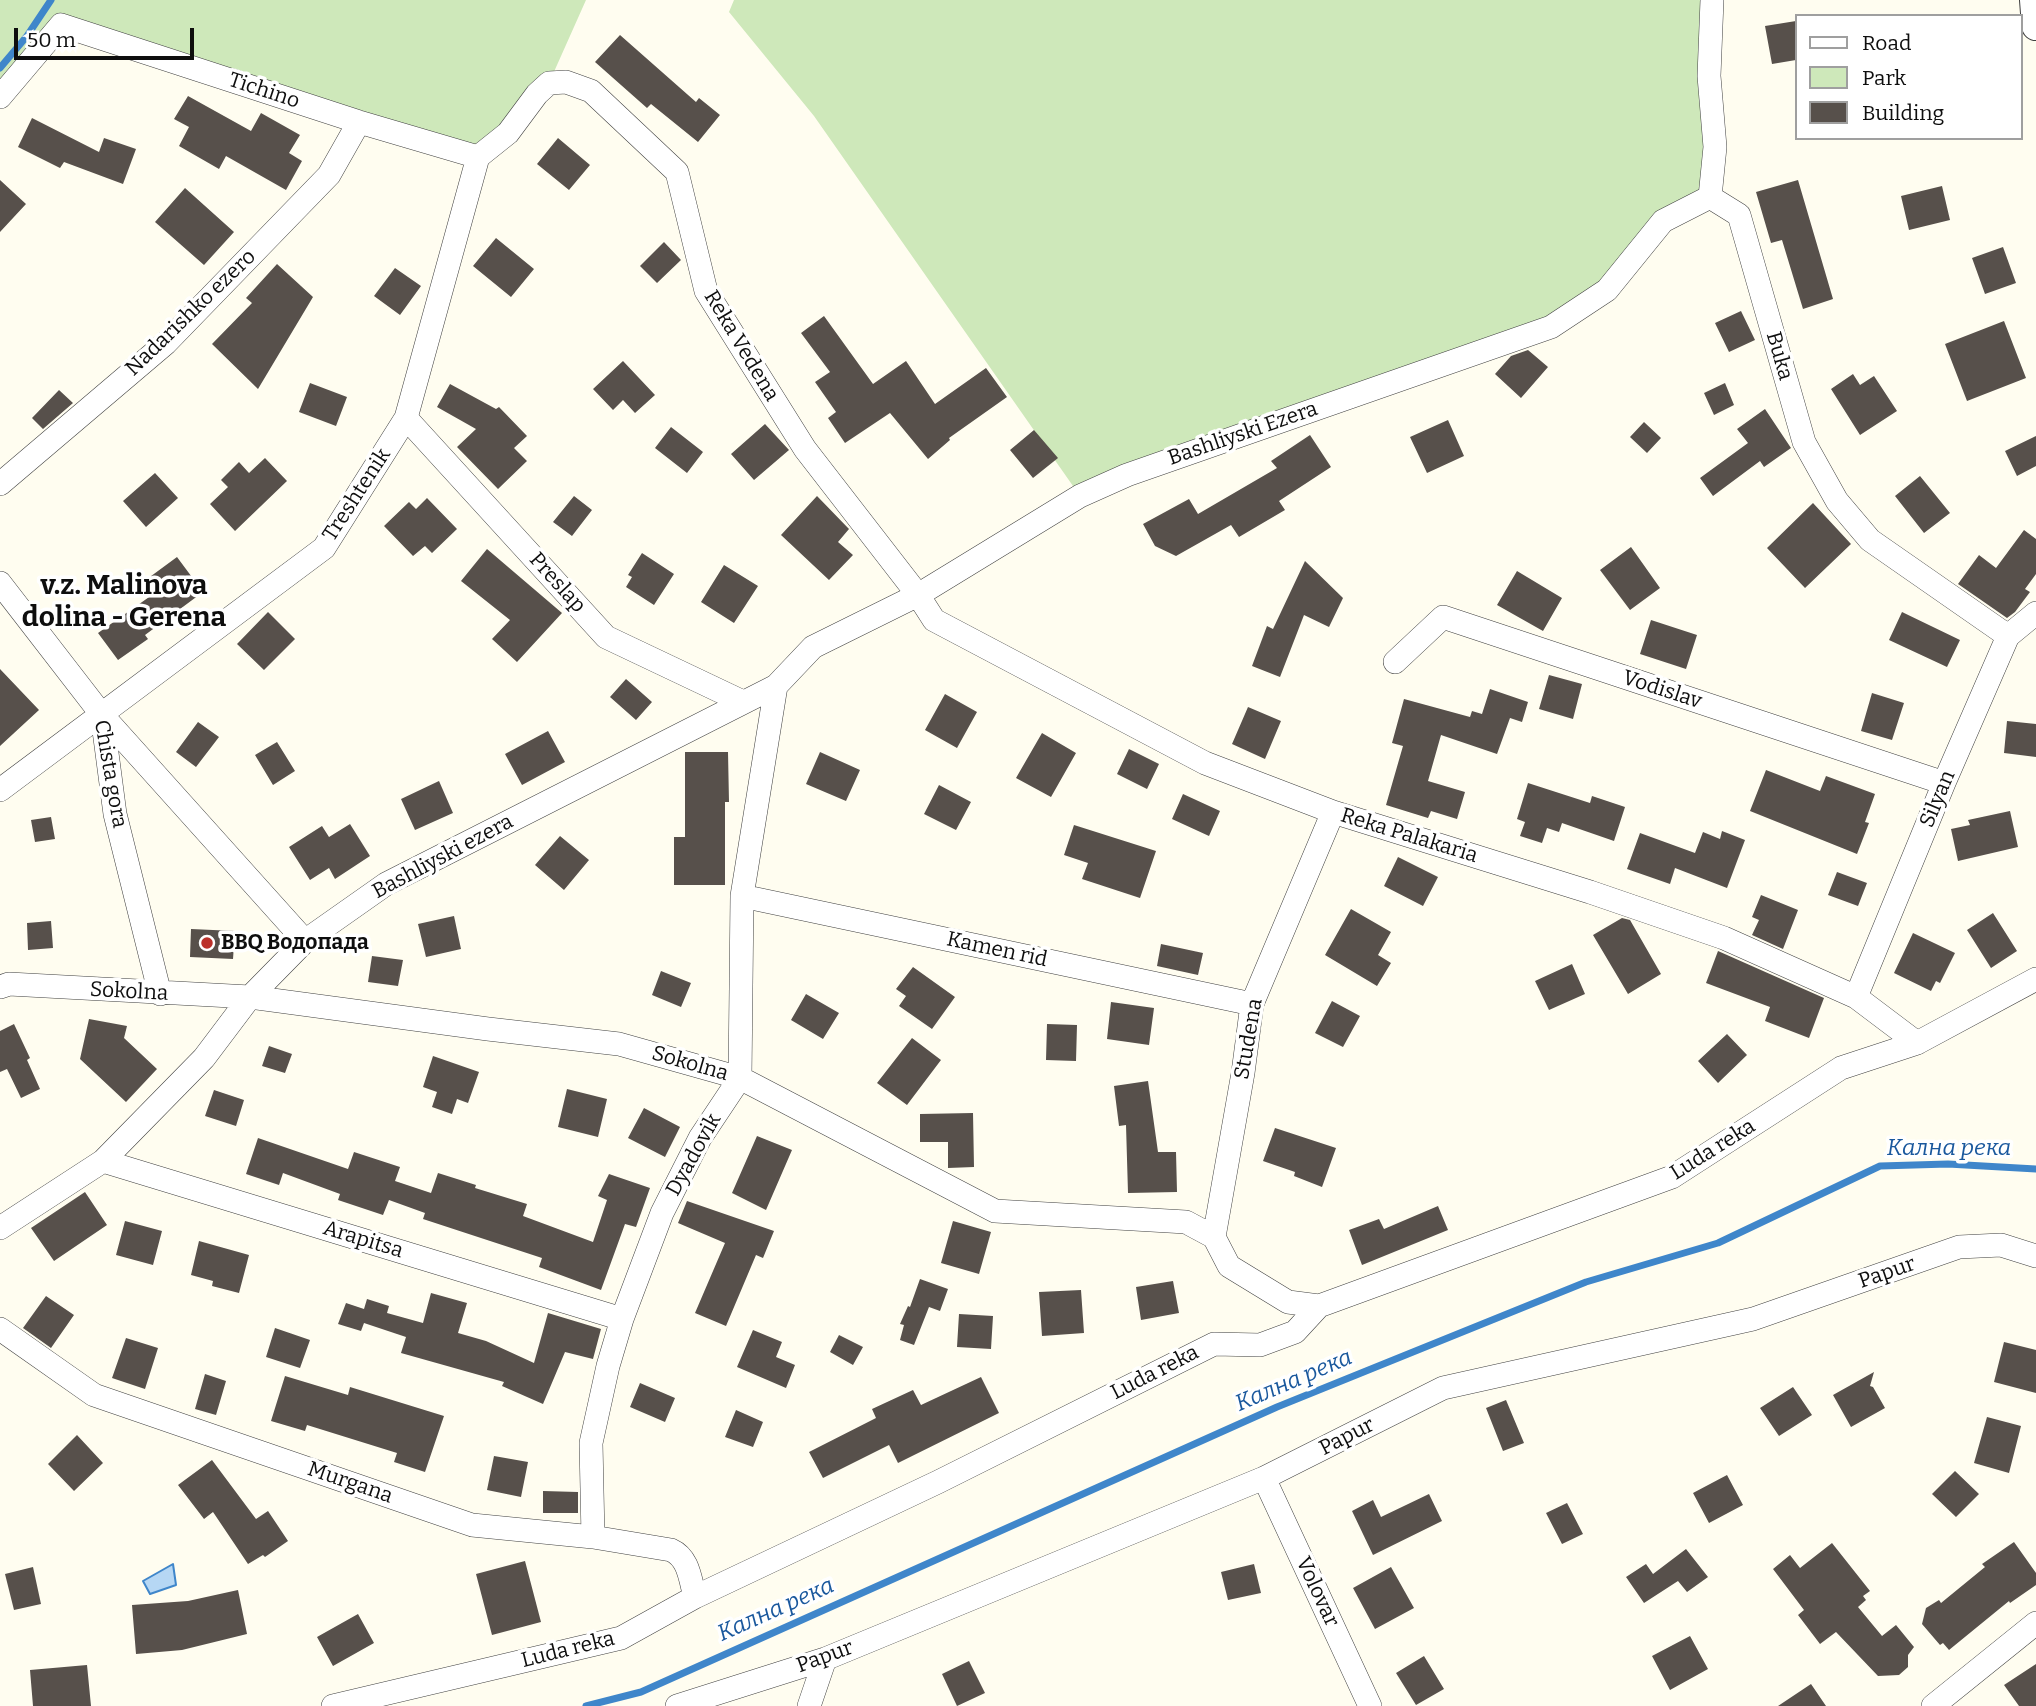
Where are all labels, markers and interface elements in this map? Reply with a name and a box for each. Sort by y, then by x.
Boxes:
scale bar [18,14,198,58]
legend [1794,14,2022,140]
text: 50 m [27,27,76,53]
text: Road [1862,30,1911,56]
text: Park [1862,65,1906,91]
street label: Tichino [225,68,303,114]
text: Building [1862,100,1944,126]
street label: Nadarishko ezero [121,244,261,382]
street label: Reka Vedena [698,286,784,406]
street label: Buka [1760,329,1798,383]
street label: Bashliyski Ezera [1165,397,1321,471]
street label: Treshtenik [318,444,396,546]
street label: Preslap [523,548,591,618]
district label: v.z. Malinova dolina - Gerena [22,569,226,635]
street label: Vodislav [1619,665,1705,715]
street label: Chista gora [88,718,132,830]
street label: Silyan [1915,767,1961,831]
street label: Reka Palakaria [1337,803,1481,869]
street label: Bashliyski ezera [368,809,518,905]
street label: Kamen rid [944,927,1050,973]
place label: BBQ Водопада [221,930,369,956]
marker: BBQ Водопада [199,935,215,951]
street label: Sokolna [89,977,169,1007]
street label: Studena [1230,997,1268,1081]
street label: Sokolna [649,1041,731,1087]
street label: Dyadovik [661,1109,727,1201]
street label: Luda reka [1666,1114,1760,1186]
water label: Кална река [1887,1135,2011,1163]
street label: Arapitsa [320,1216,406,1264]
street label: Papur [1855,1252,1919,1294]
street label: Luda reka [1107,1340,1203,1406]
water label: Кална река [1231,1344,1357,1418]
street label: Papur [1315,1413,1379,1461]
street label: Murgana [304,1457,396,1509]
street label: Volovar [1290,1553,1344,1631]
water label: Кална река [714,1572,838,1648]
street label: Luda reka [519,1626,617,1674]
street label: Papur [793,1635,857,1679]

